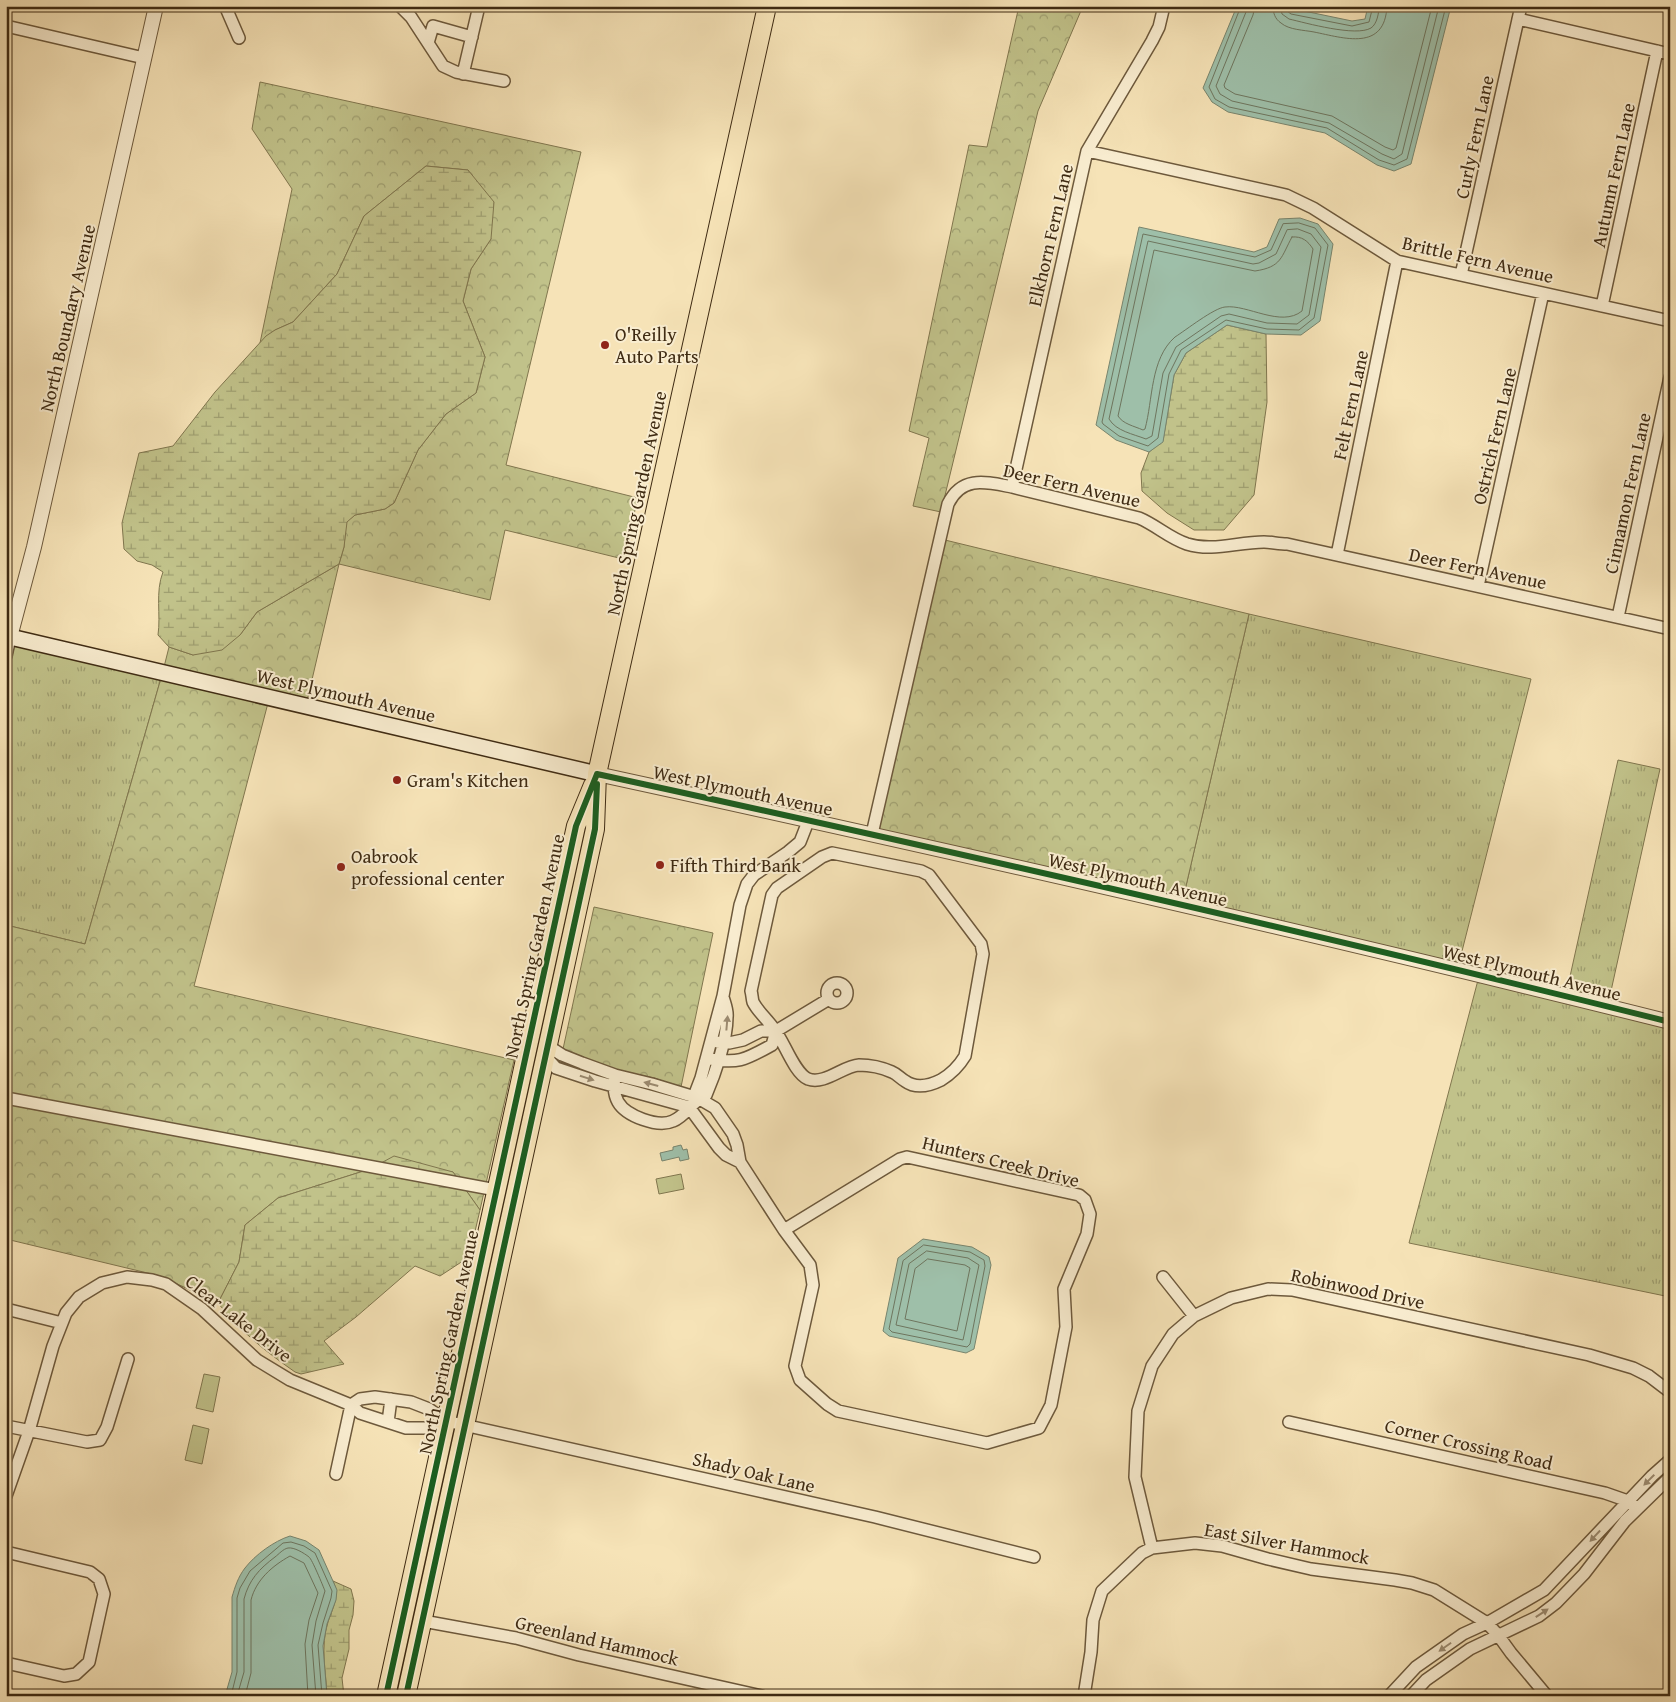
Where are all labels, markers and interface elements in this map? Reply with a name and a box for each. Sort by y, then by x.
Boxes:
street label: Curly Fern Lane [1447,73,1501,201]
street label: Autumn Fern Lane [1584,100,1642,250]
street label: Elkhorn Fern Lane [1020,161,1080,309]
street label: North Boundary Avenue [32,221,102,415]
street label: Brittle Fern Avenue [1400,228,1556,290]
place label: O'Reilly Auto Parts [615,320,699,370]
marker: O'Reilly Auto Parts [599,339,611,351]
street label: Felt Fern Lane [1325,347,1375,463]
street label: Ostrich Fern Lane [1465,365,1523,507]
street label: North Spring Garden Avenue [599,388,673,618]
street label: Cinnamon Fern Lane [1596,410,1658,576]
street label: Deer Fern Avenue [1001,456,1143,514]
street label: Deer Fern Avenue [1407,540,1549,596]
street label: West Plymouth Avenue [254,661,438,729]
street label: West Plymouth Avenue [650,757,836,823]
place label: Gram's Kitchen [407,766,529,794]
marker: Gram's Kitchen [391,774,403,786]
street label: North Spring Garden Avenue [497,831,571,1061]
place label: Oabrook professional center [351,842,504,892]
street label: West Plymouth Avenue [1046,845,1230,913]
place label: Fifth Third Bank [670,851,801,879]
marker: Fifth Third Bank [654,859,666,871]
marker: Oabrook professional center [335,861,347,873]
street label: West Plymouth Avenue [1440,936,1624,1008]
one-way arrow [723,1015,731,1031]
one-way arrow [580,1075,595,1083]
one-way arrow [644,1080,659,1088]
street label: Hunters Creek Drive [920,1128,1083,1194]
street label: North Spring Garden Avenue [411,1227,485,1457]
street label: Robinwood Drive [1289,1260,1428,1316]
street label: Clear Lake Drive [180,1267,298,1369]
street label: Corner Crossing Road [1382,1411,1557,1477]
street label: Shady Oak Lane [690,1444,818,1500]
one-way arrow [1643,1474,1655,1486]
street label: East Silver Hammock [1202,1515,1372,1571]
one-way arrow [1589,1530,1601,1542]
street label: Greenland Hammock [513,1608,682,1672]
one-way arrow [1535,1608,1549,1617]
one-way arrow [1438,1642,1452,1652]

